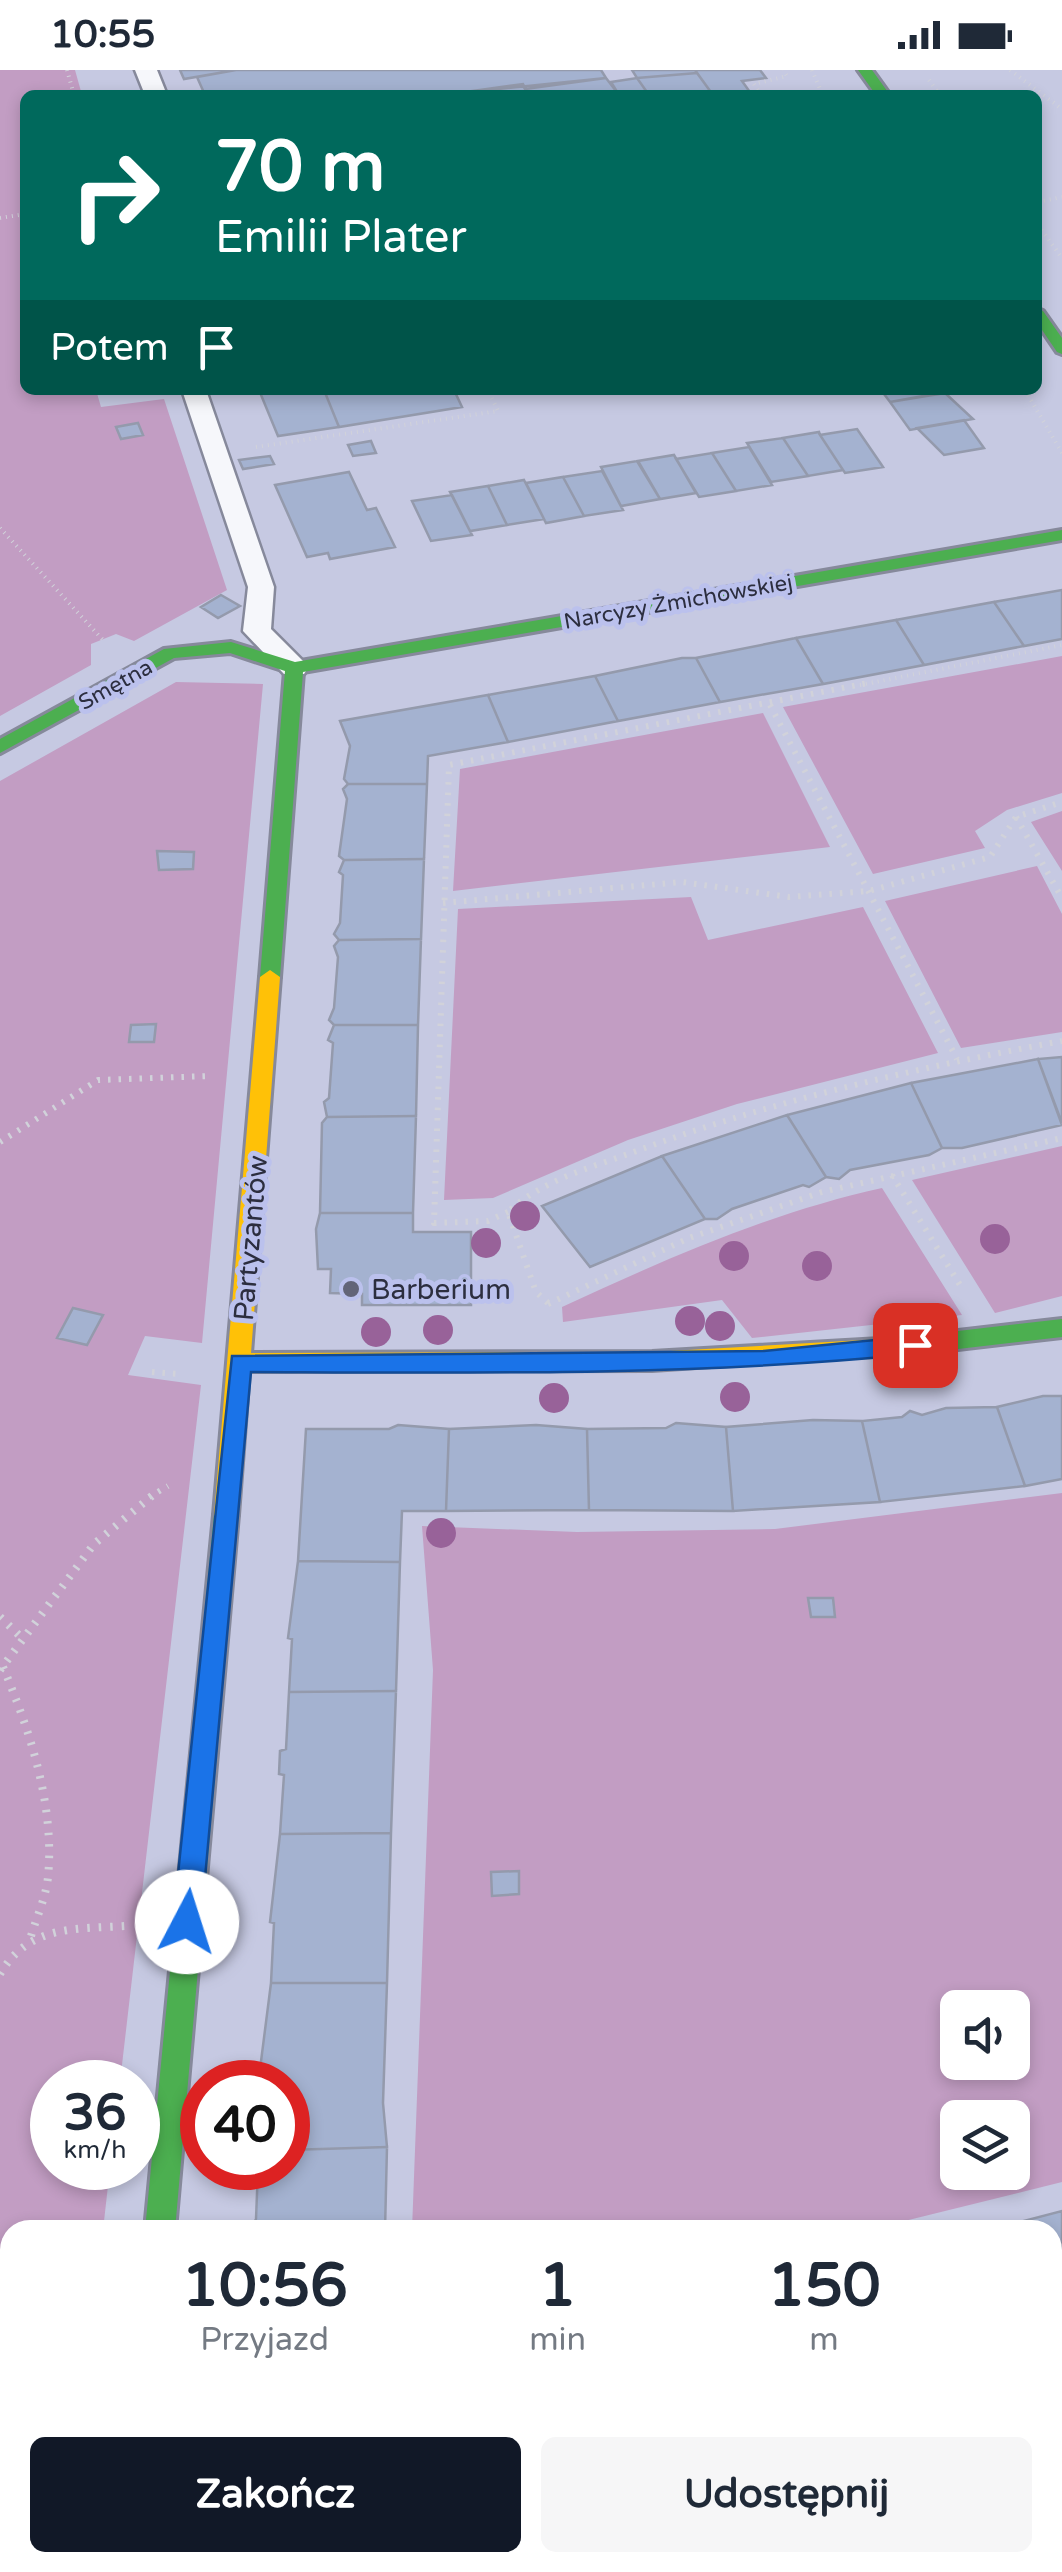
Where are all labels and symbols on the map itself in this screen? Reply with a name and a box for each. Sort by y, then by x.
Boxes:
street label: Narcyzy Żmichowskiej [562,569,795,635]
street label: Smętna [74,654,157,716]
street label: Partyzantów [227,1154,275,1322]
place label: Barberium [371,1273,511,1307]
marker: Barberium [340,1278,362,1300]
pin [873,1303,958,1388]
position arrow [135,1870,239,1974]
speed limit sign: 40 [180,2060,310,2190]

